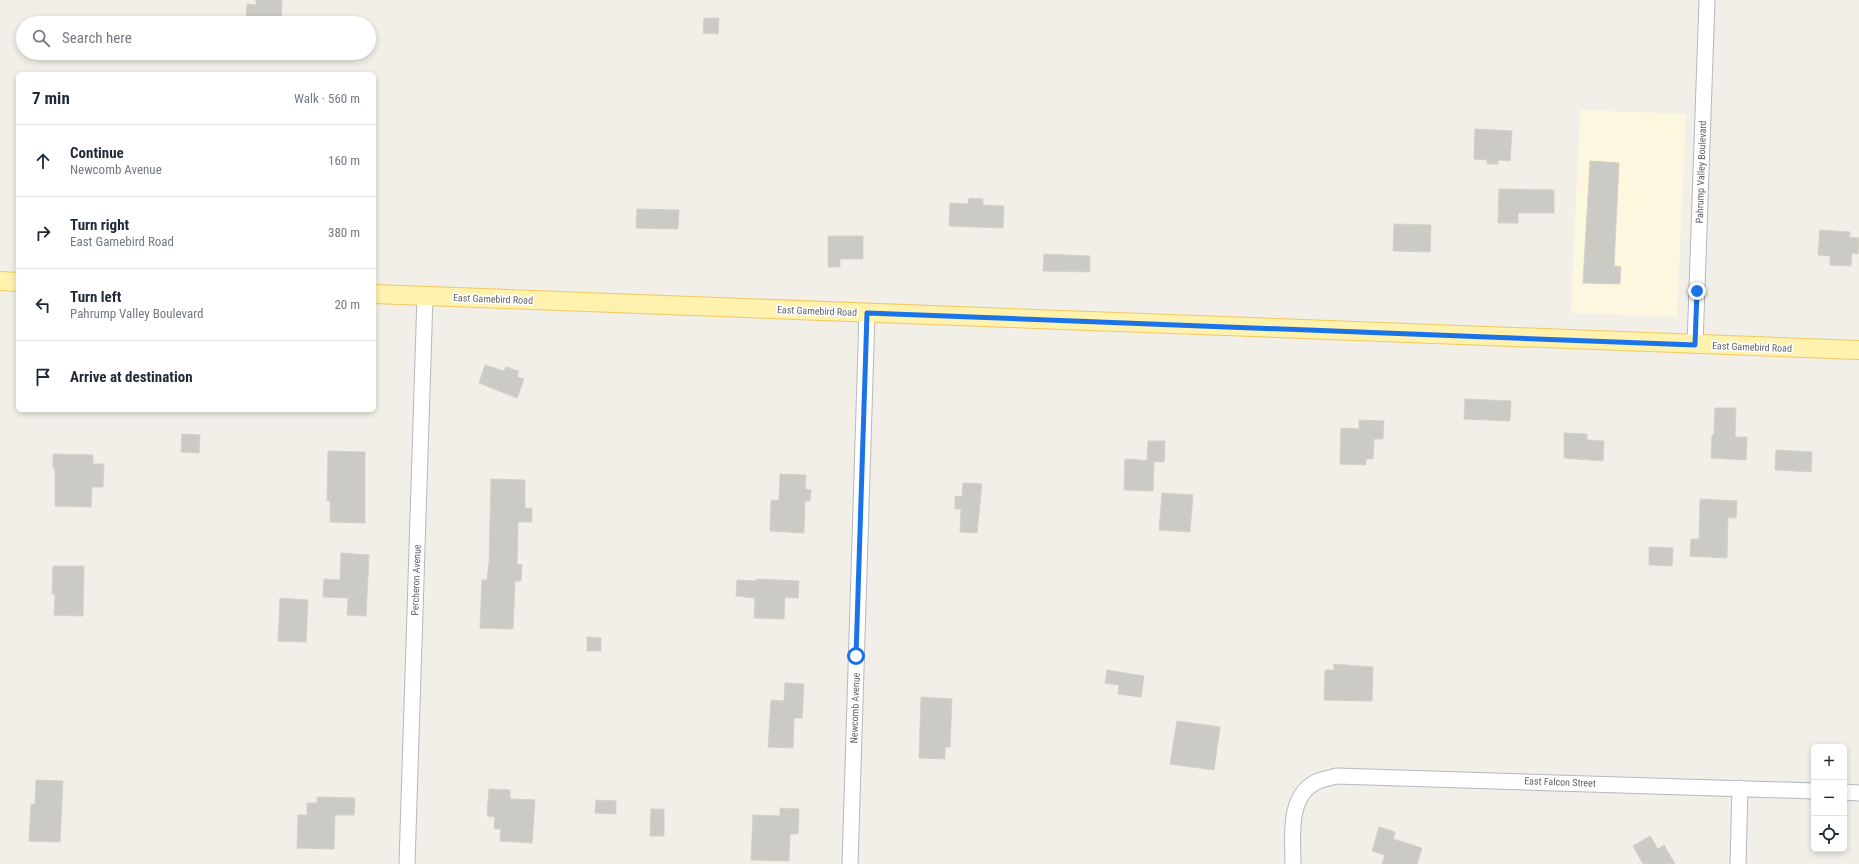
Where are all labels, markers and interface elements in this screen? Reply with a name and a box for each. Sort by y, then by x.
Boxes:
search box [16,16,376,60]
icon: search [30,27,52,49]
text: Search here [62,29,132,47]
text: 7 min [32,88,70,108]
text: Walk · 560 m [294,91,360,106]
street label: Pahrump Valley Boulevard [1694,120,1708,224]
text: Continue [70,144,124,162]
icon: ahead [32,150,54,172]
text: 160 m [328,153,360,168]
text: Newcomb Avenue [70,162,162,177]
text: Turn right [70,216,129,234]
icon: right [32,222,54,244]
text: 380 m [328,225,360,240]
text: East Gamebird Road [70,234,174,249]
route end [1688,282,1706,300]
text: Turn left [70,288,121,306]
street label: East Gamebird Road [453,292,533,306]
icon: left [32,294,54,316]
text: 20 m [334,297,360,312]
street label: East Gamebird Road [777,304,857,318]
text: Pahrump Valley Boulevard [70,306,204,321]
street label: East Gamebird Road [1712,340,1792,354]
icon: arrive [32,366,54,388]
text: Arrive at destination [70,368,193,386]
street label: Percheron Avenue [409,544,423,616]
route start [847,647,865,665]
street label: Newcomb Avenue [848,672,862,743]
map controls [1811,744,1847,852]
button: + [1811,744,1847,780]
street label: East Falcon Street [1524,775,1596,789]
button: − [1811,780,1847,816]
button: locate [1811,816,1847,852]

